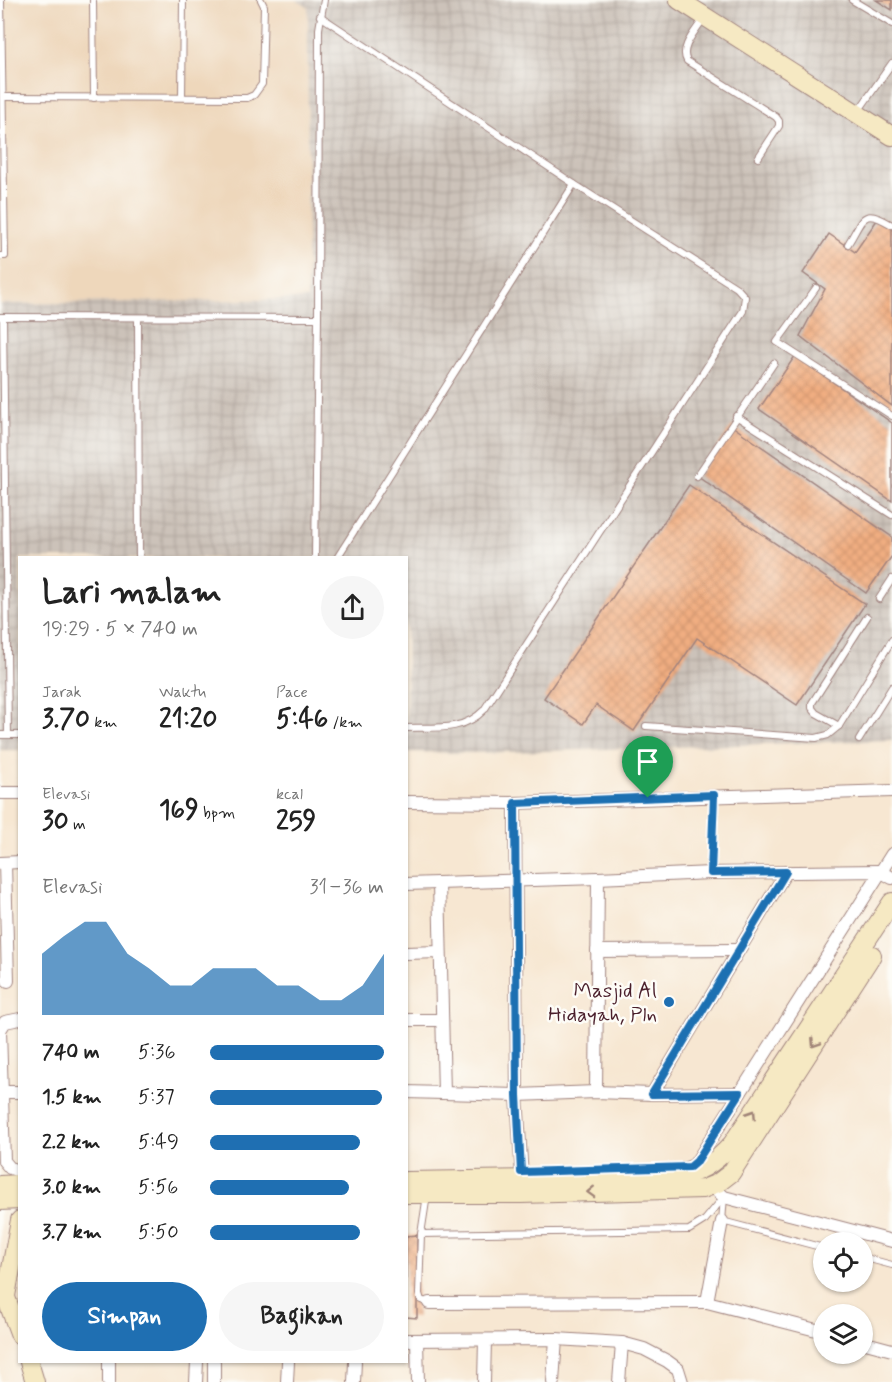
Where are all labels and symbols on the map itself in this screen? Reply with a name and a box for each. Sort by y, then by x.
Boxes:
pin [622,736,673,798]
place label: Masjid Al Hidayah, Pln [548,977,657,1029]
marker: Masjid Al Hidayah, Pln [662,995,676,1009]
one-way arrow [811,1036,822,1047]
one-way arrow [745,1110,756,1121]
one-way arrow [587,1186,596,1198]

